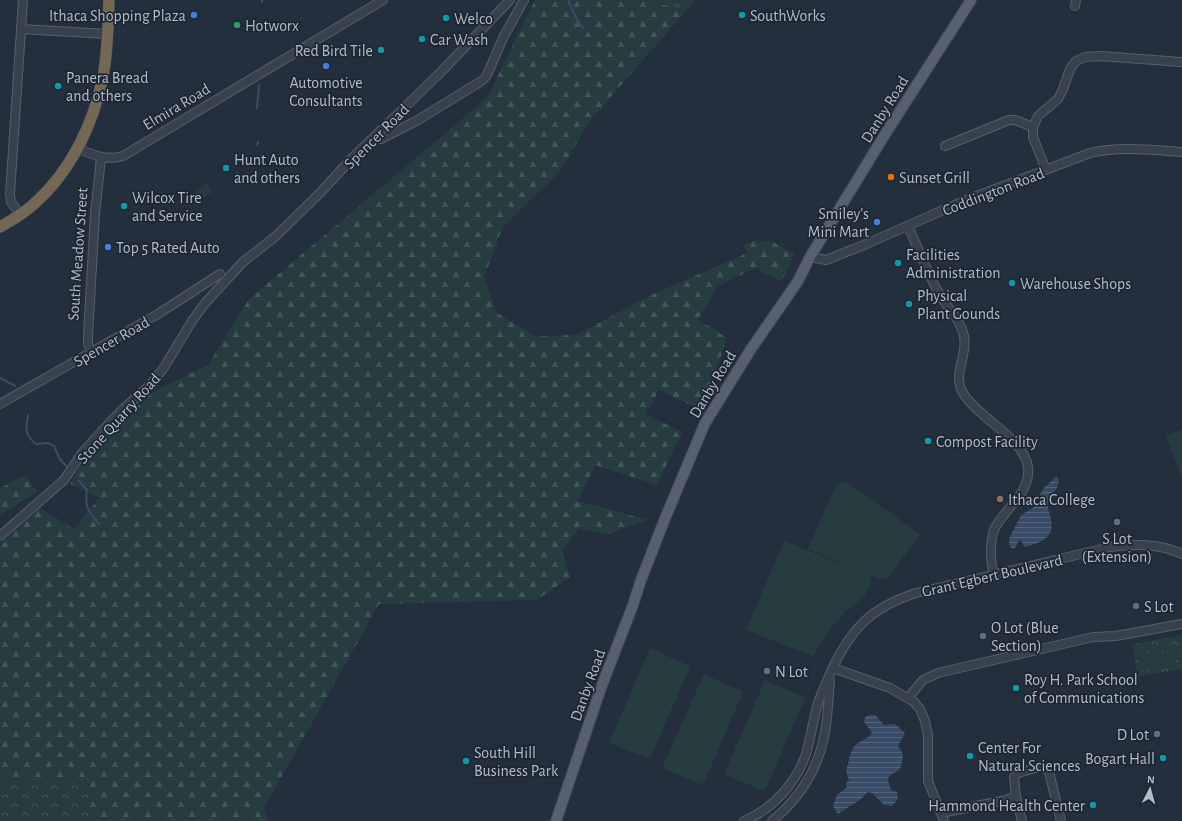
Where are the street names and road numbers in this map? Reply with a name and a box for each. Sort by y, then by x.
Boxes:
street label: Danby Road [858,73,912,146]
street label: Elmira Road [140,81,213,133]
street label: Spencer Road [341,101,412,172]
street label: Coddington Road [940,165,1046,219]
street label: South Meadow Street [65,187,91,321]
street label: Spencer Road [71,314,152,370]
street label: Danby Road [687,348,740,421]
street label: Stone Quarry Road [74,370,164,468]
street label: Grant Egbert Boulevard [920,552,1064,600]
street label: Danby Road [568,647,609,724]

